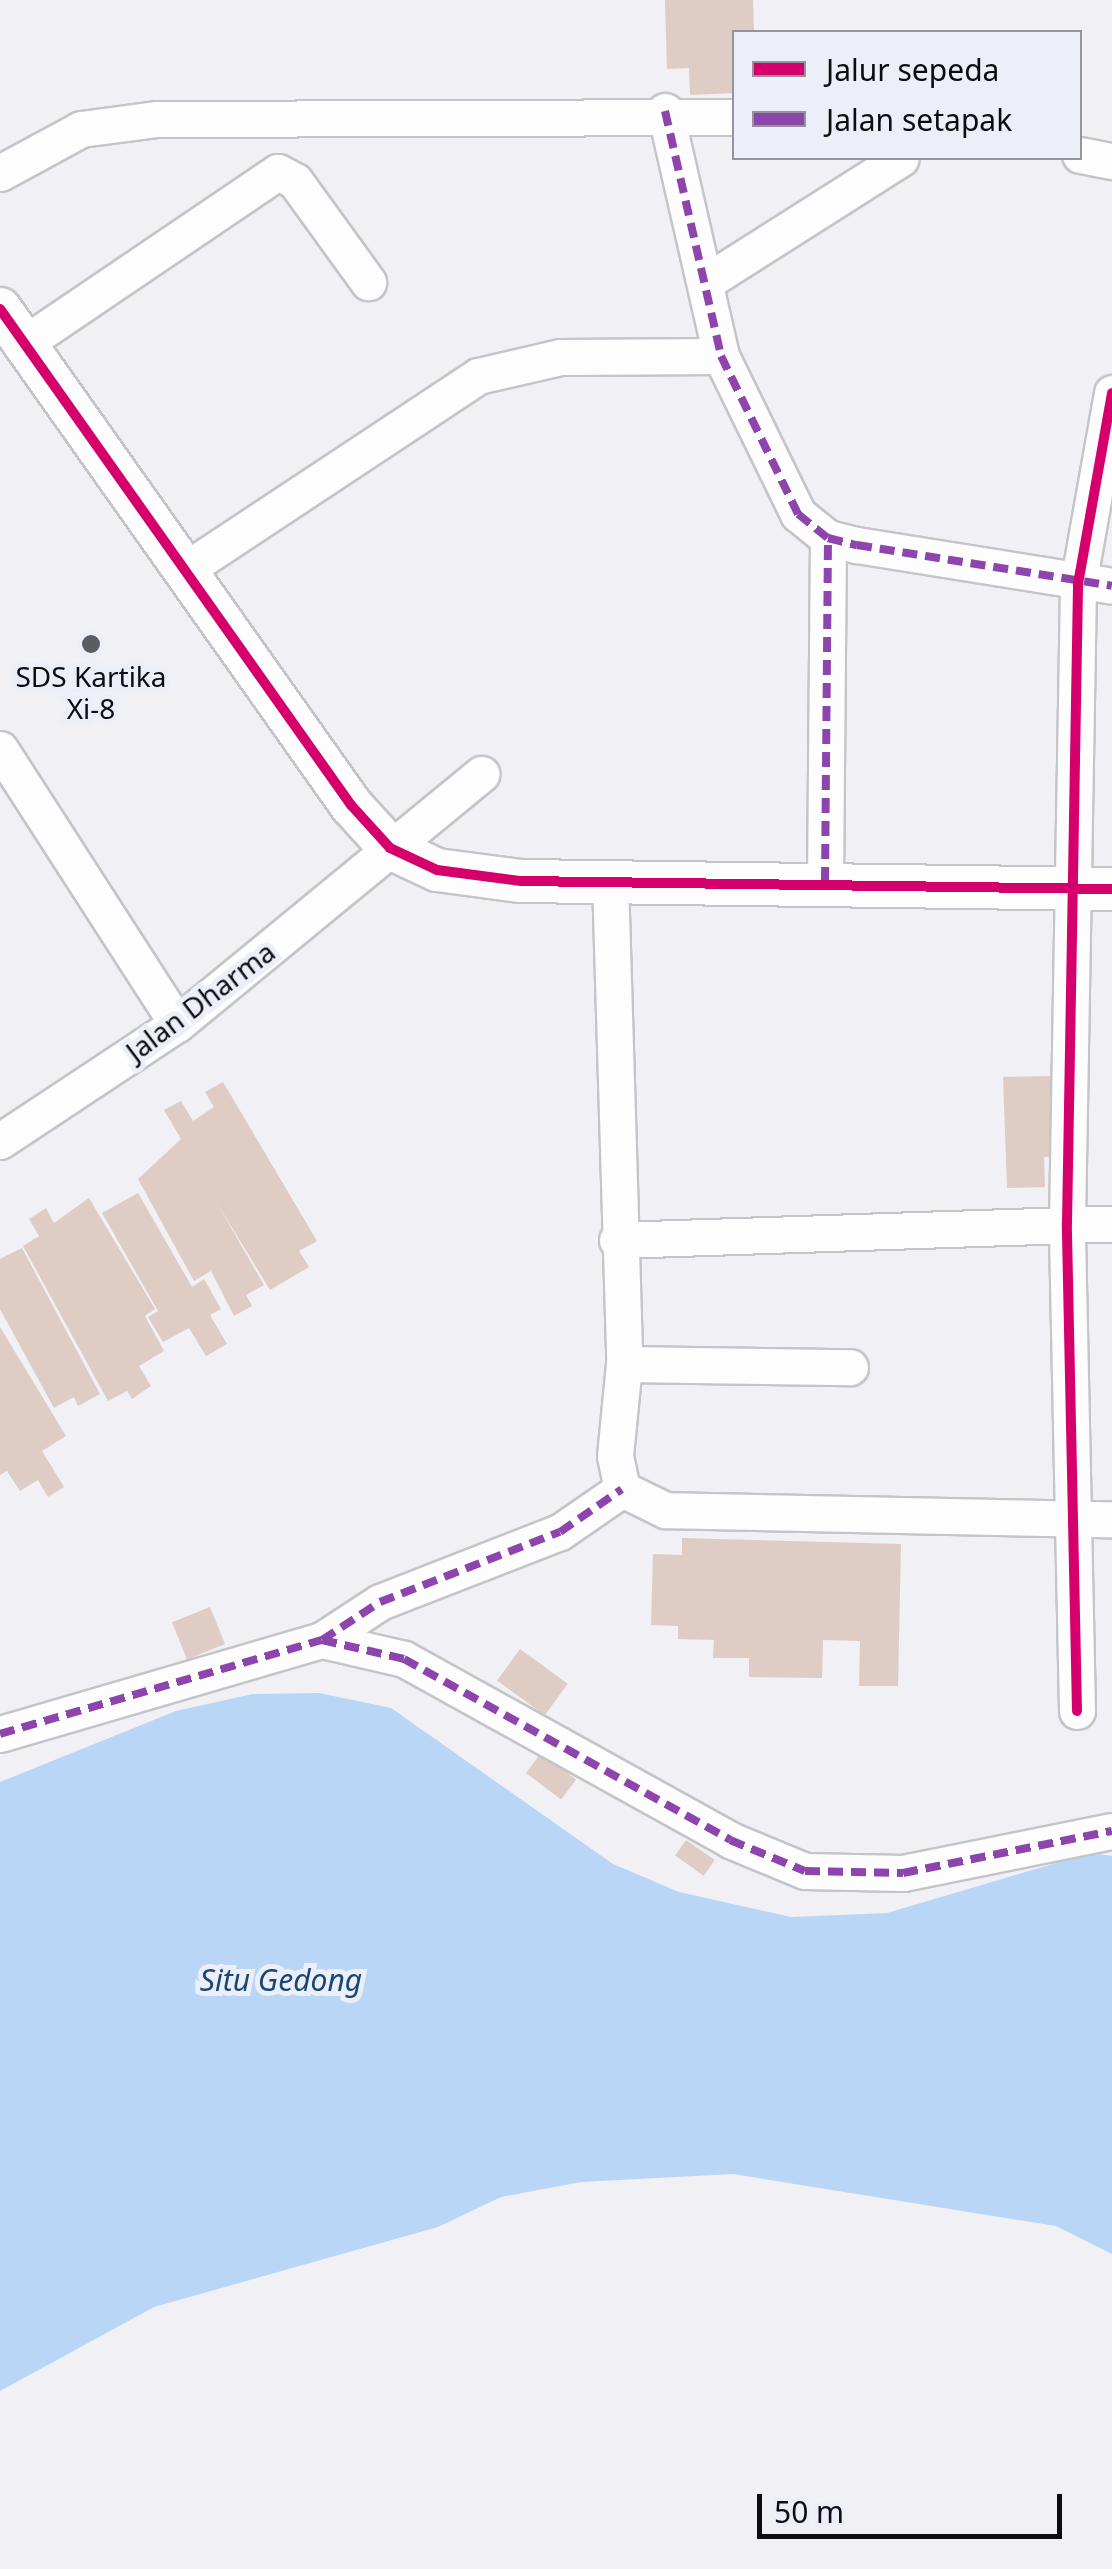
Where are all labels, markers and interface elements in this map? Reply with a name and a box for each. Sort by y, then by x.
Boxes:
legend [732,30,1082,160]
text: Jalur sepeda [826,49,999,90]
text: Jalan setapak [826,99,1012,140]
marker: SDS Kartika Xi-8 [80,633,102,655]
place label: SDS Kartika Xi-8 [15,659,167,725]
street label: Jalan Dharma [119,934,281,1068]
water label: Situ Gedong [200,1962,362,1998]
scale bar [762,2474,1067,2536]
text: 50 m [774,2491,844,2532]

